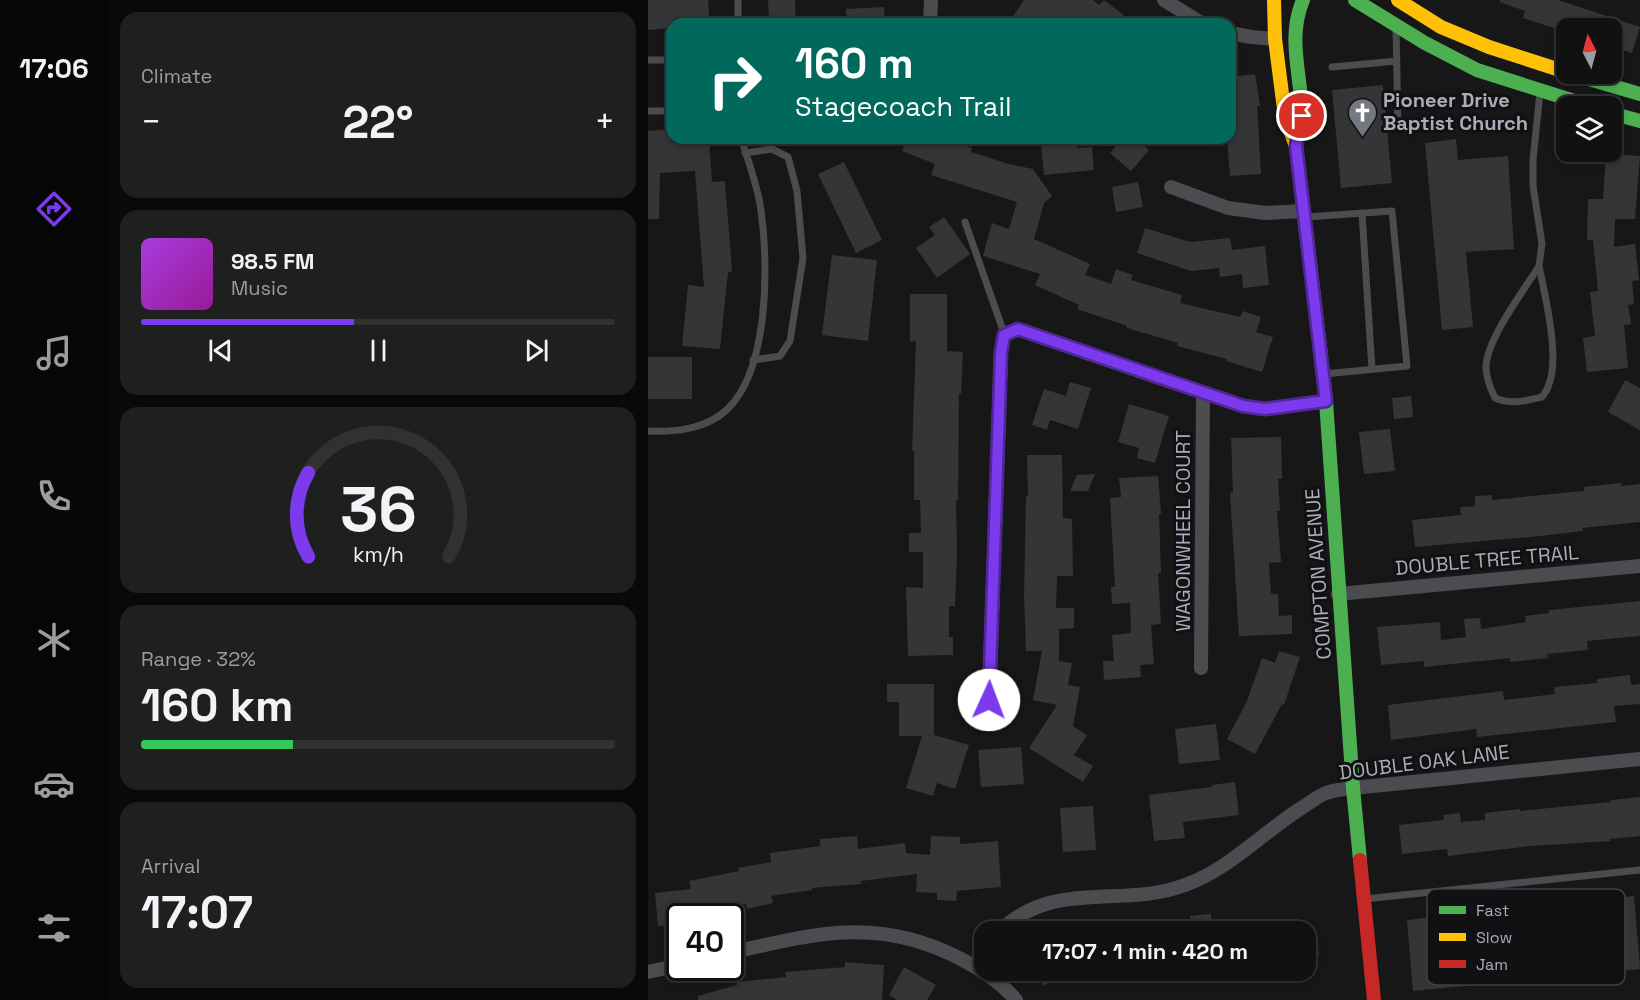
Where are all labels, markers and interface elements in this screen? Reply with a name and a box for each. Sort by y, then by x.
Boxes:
north arrow [1556,18,1622,84]
map controls [1556,18,1622,162]
text: 160 m [795,37,914,90]
icon: right [696,42,774,120]
text: 17:06 [19,51,89,86]
text: Climate [141,63,212,89]
place label: Pioneer Drive Baptist Church [1383,87,1528,136]
text: Stagecoach Trail [795,89,1012,124]
pin [1276,90,1327,141]
text: 22° [342,94,414,151]
church icon: Pioneer Drive Baptist Church [1346,96,1378,138]
button: layers [1556,96,1622,162]
icon: arrive [1285,99,1318,132]
text: − [141,101,161,143]
text: + [595,101,615,143]
icon: directions [33,188,75,230]
text: 98.5 FM [231,247,314,275]
text: Music [231,275,288,301]
icon: music [33,332,75,374]
icon: previous [204,334,237,367]
icon: pause [362,334,395,367]
icon: next [520,334,553,367]
street label: WAGONWHEEL COURT [1170,430,1196,632]
text: 36 [340,470,416,549]
icon: phone [33,475,75,517]
street label: COMPTON AVENUE [1299,488,1337,660]
street label: DOUBLE TREE TRAIL [1394,539,1580,581]
text: km/h [352,541,404,568]
icon: climate [33,619,75,661]
text: Range · 32% [141,646,256,672]
position arrow [957,668,1021,732]
text: 160 km [141,677,294,734]
street label: DOUBLE OAK LANE [1337,739,1511,785]
icon: car [33,763,75,805]
text: Arrival [141,853,200,879]
text: 17:07 [141,884,253,941]
legend [1427,889,1625,985]
text: Fast [1476,900,1509,921]
speed limit sign: 40 [666,903,744,981]
icon: filters [33,907,75,949]
text: Slow [1476,927,1512,948]
text: 17:07 · 1 min · 420 m [1042,937,1248,965]
text: Jam [1476,954,1508,975]

